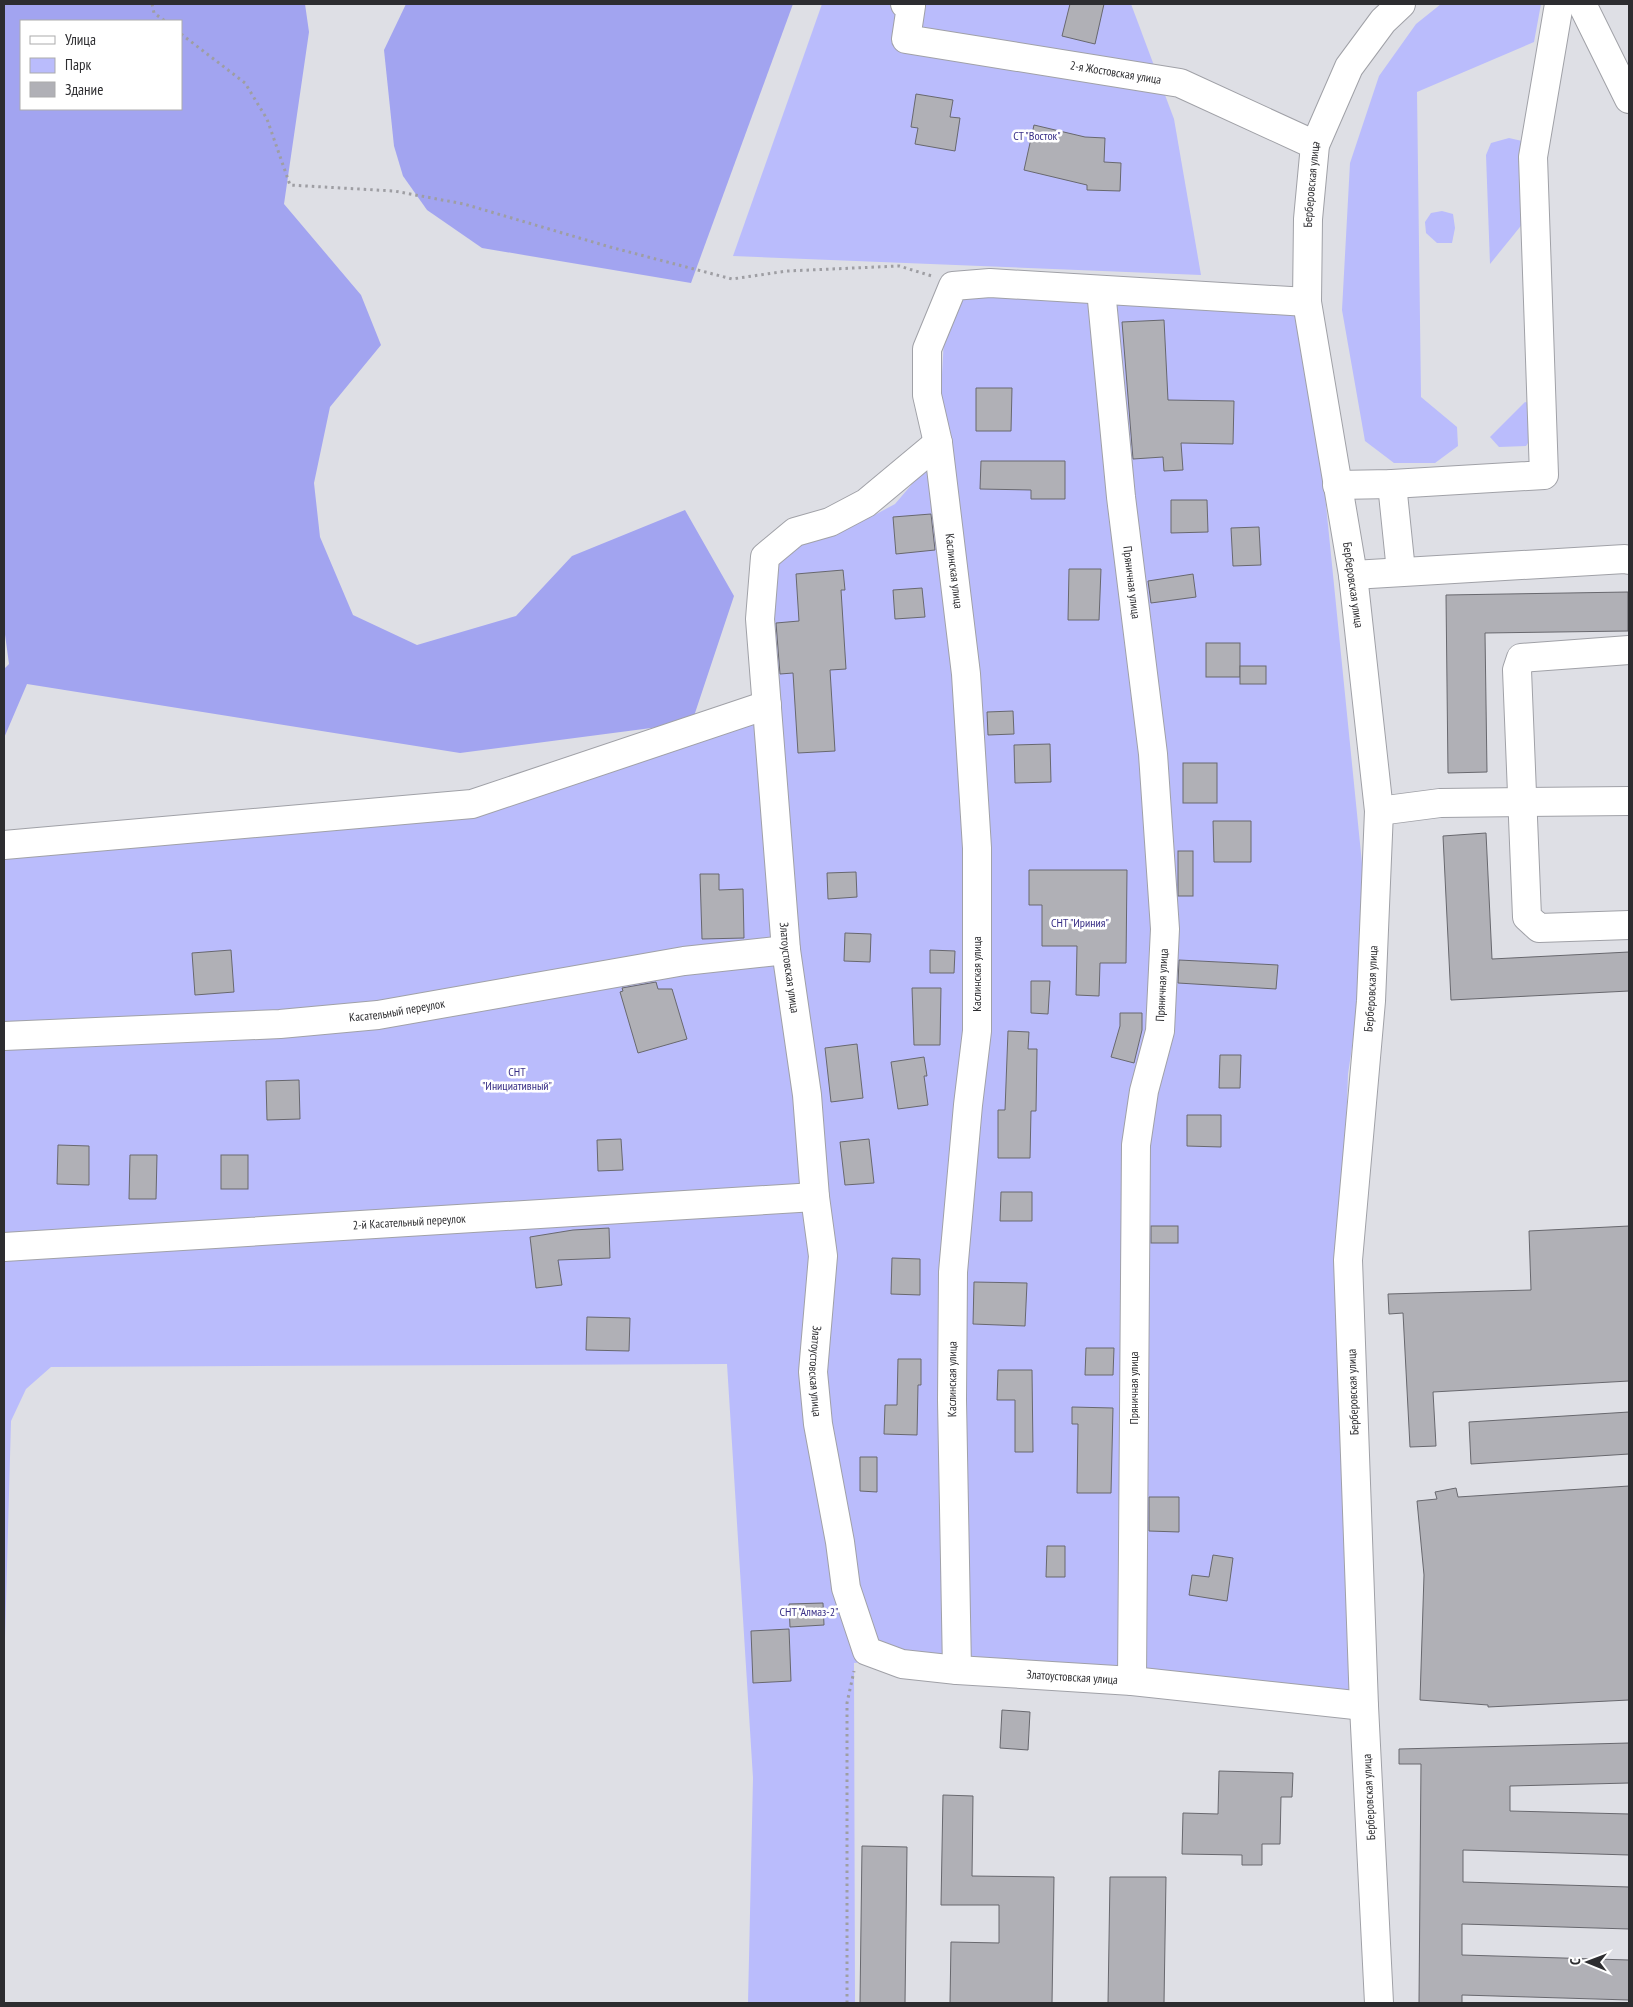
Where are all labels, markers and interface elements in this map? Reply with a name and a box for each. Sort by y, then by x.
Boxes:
legend [20,20,182,110]
text: Улица [65,30,96,49]
text: Парк [65,55,91,74]
street label: 2-я Жостовская улица [1069,57,1163,87]
text: Здание [65,80,103,99]
park label: СТ "Восток" [1013,128,1061,143]
street label: Берберовская улица [1300,138,1323,227]
street label: Каслинская улица [942,532,967,610]
street label: Берберовская улица [1340,541,1367,629]
street label: Пряничная улица [1120,545,1144,620]
park label: СНТ "Ириния" [1051,915,1109,930]
street label: Златоустовская улица [777,922,803,1014]
street label: Каслинская улица [969,936,984,1012]
street label: Берберовская улица [1360,945,1380,1032]
street label: Пряничная улица [1152,948,1171,1022]
street label: Касательный переулок [348,995,446,1025]
park label: СНТ "Инициативный" [482,1064,552,1093]
street label: 2-й Касательный переулок [352,1211,467,1232]
street label: Златоустовская улица [806,1325,825,1418]
street label: Каслинская улица [944,1341,959,1417]
street label: Берберовская улица [1343,1348,1362,1435]
street label: Пряничная улица [1126,1351,1141,1425]
park label: СНТ "Алмаз-2" [779,1604,839,1619]
street label: Златоустовская улица [1026,1666,1119,1687]
street label: Берберовская улица [1359,1753,1378,1841]
north arrow [1563,1937,1613,1987]
text: С [1566,1958,1584,1965]

